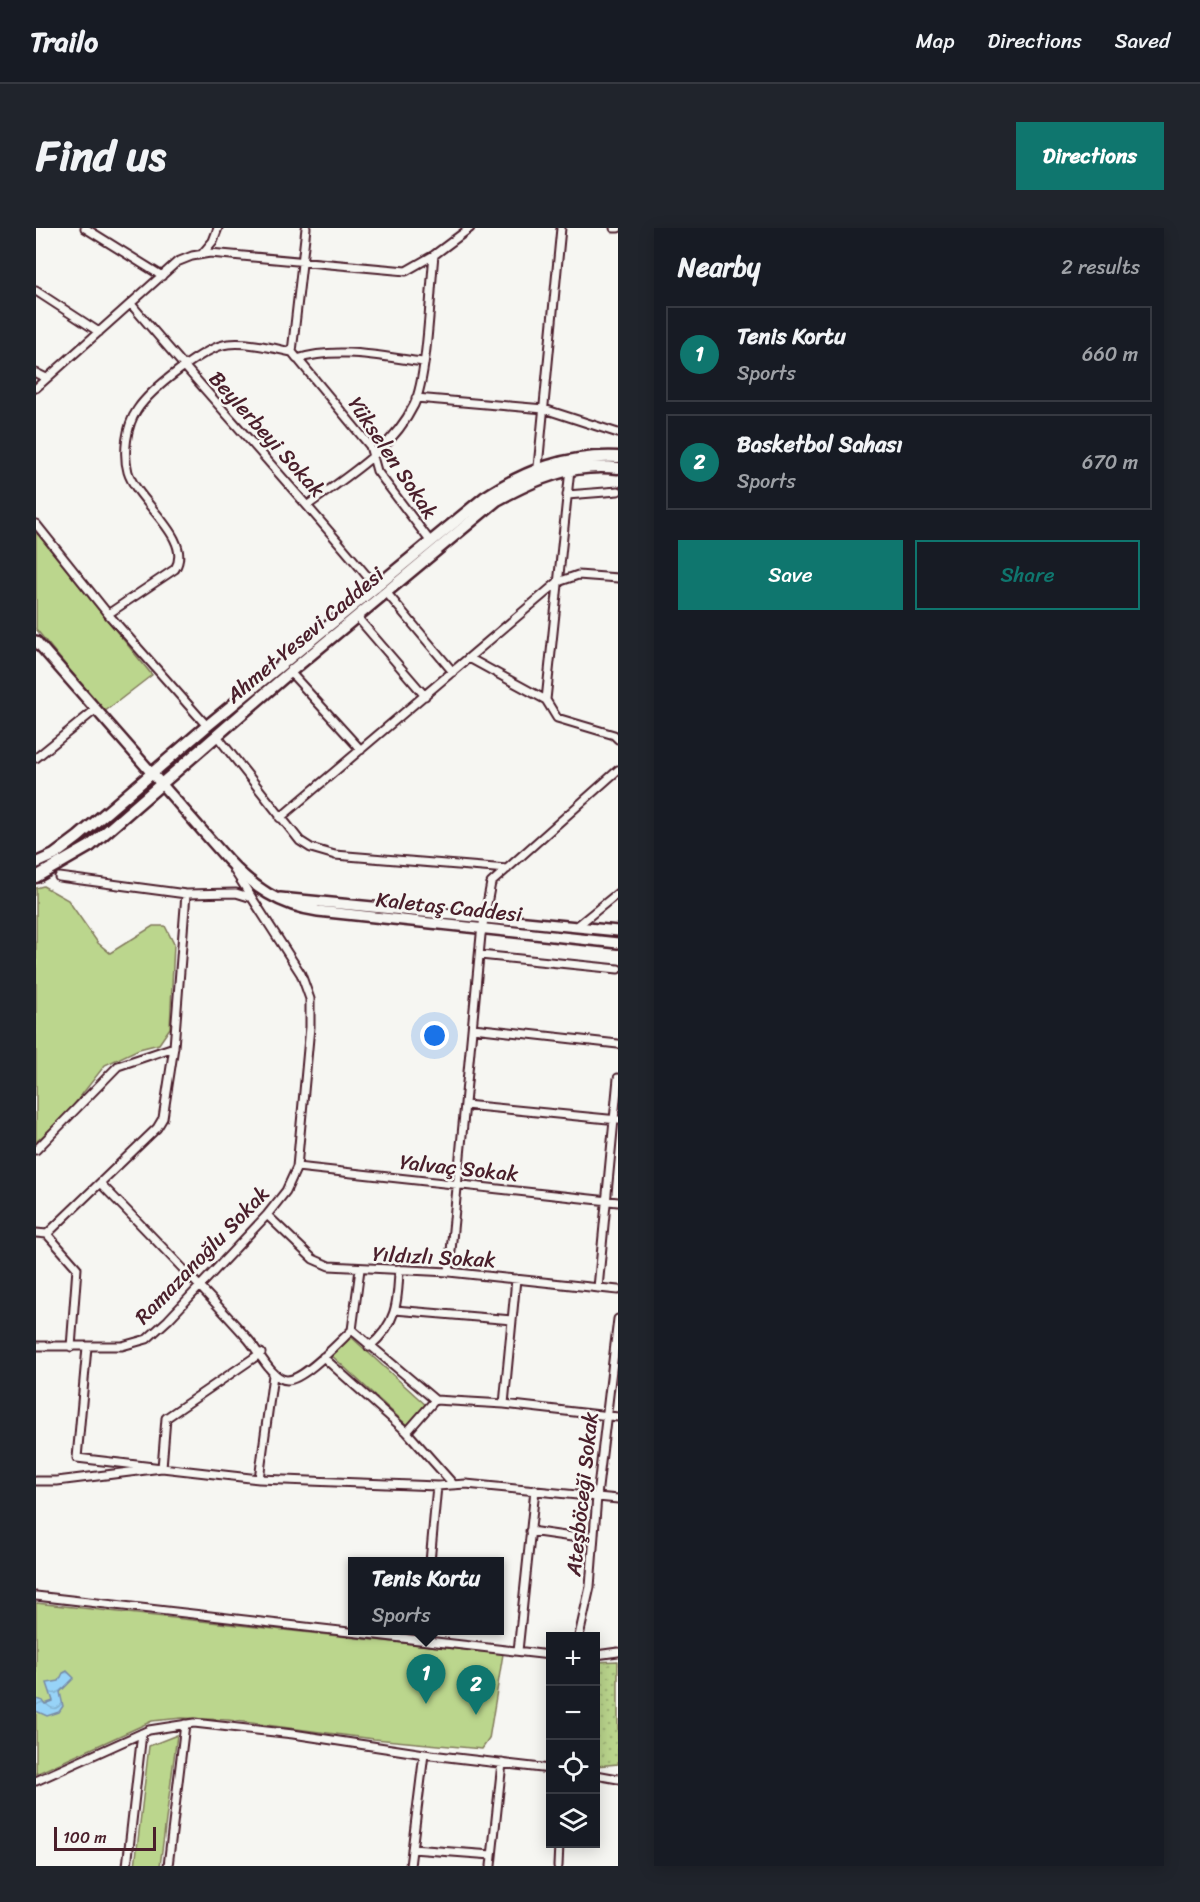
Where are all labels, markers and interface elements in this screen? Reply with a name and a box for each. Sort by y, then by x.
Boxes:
text: Trailo [30,17,98,66]
text: Map [916,22,954,60]
text: Directions [987,22,1082,60]
text: Saved [1115,22,1170,60]
text: Find us [36,119,166,193]
button: Directions [1016,122,1164,190]
text: Nearby [678,244,760,290]
text: 2 results [1061,250,1140,285]
text: Tenis Kortu [737,317,846,356]
text: 1 [695,337,704,372]
text: 660 m [1082,337,1138,372]
text: Sports [737,356,796,391]
street label: Beylerbeyi Sokak [199,362,335,507]
street label: Yükselen Sokak [337,388,449,528]
text: Basketbol Sahası [737,425,903,464]
text: 2 [694,445,705,480]
text: 670 m [1082,445,1138,480]
text: Sports [737,464,796,499]
button: Save [678,540,903,610]
button: Share [915,540,1140,610]
street label: Ahmet Yesevi Caddesi [216,556,394,714]
street label: Kaletaş Caddesi [374,880,525,934]
your location [420,1021,449,1050]
street label: Yalvaç Sokak [398,1143,521,1193]
street label: Ramazanoğlu Sokak [125,1176,279,1334]
street label: Yıldızlı Sokak [372,1235,496,1279]
street label: Ateşböceği Sokak [554,1410,610,1579]
popup [348,1557,504,1635]
text: Tenis Kortu [372,1559,480,1598]
text: Sports [372,1598,430,1633]
map controls [546,1632,600,1848]
button: + [546,1632,600,1686]
pin: 1 [406,1654,446,1704]
pin: 2 [456,1666,496,1715]
button: − [546,1686,600,1740]
button: locate [546,1740,600,1794]
button: layers [546,1794,600,1848]
text: 100 m [63,1823,107,1852]
scale bar [54,1824,156,1852]

